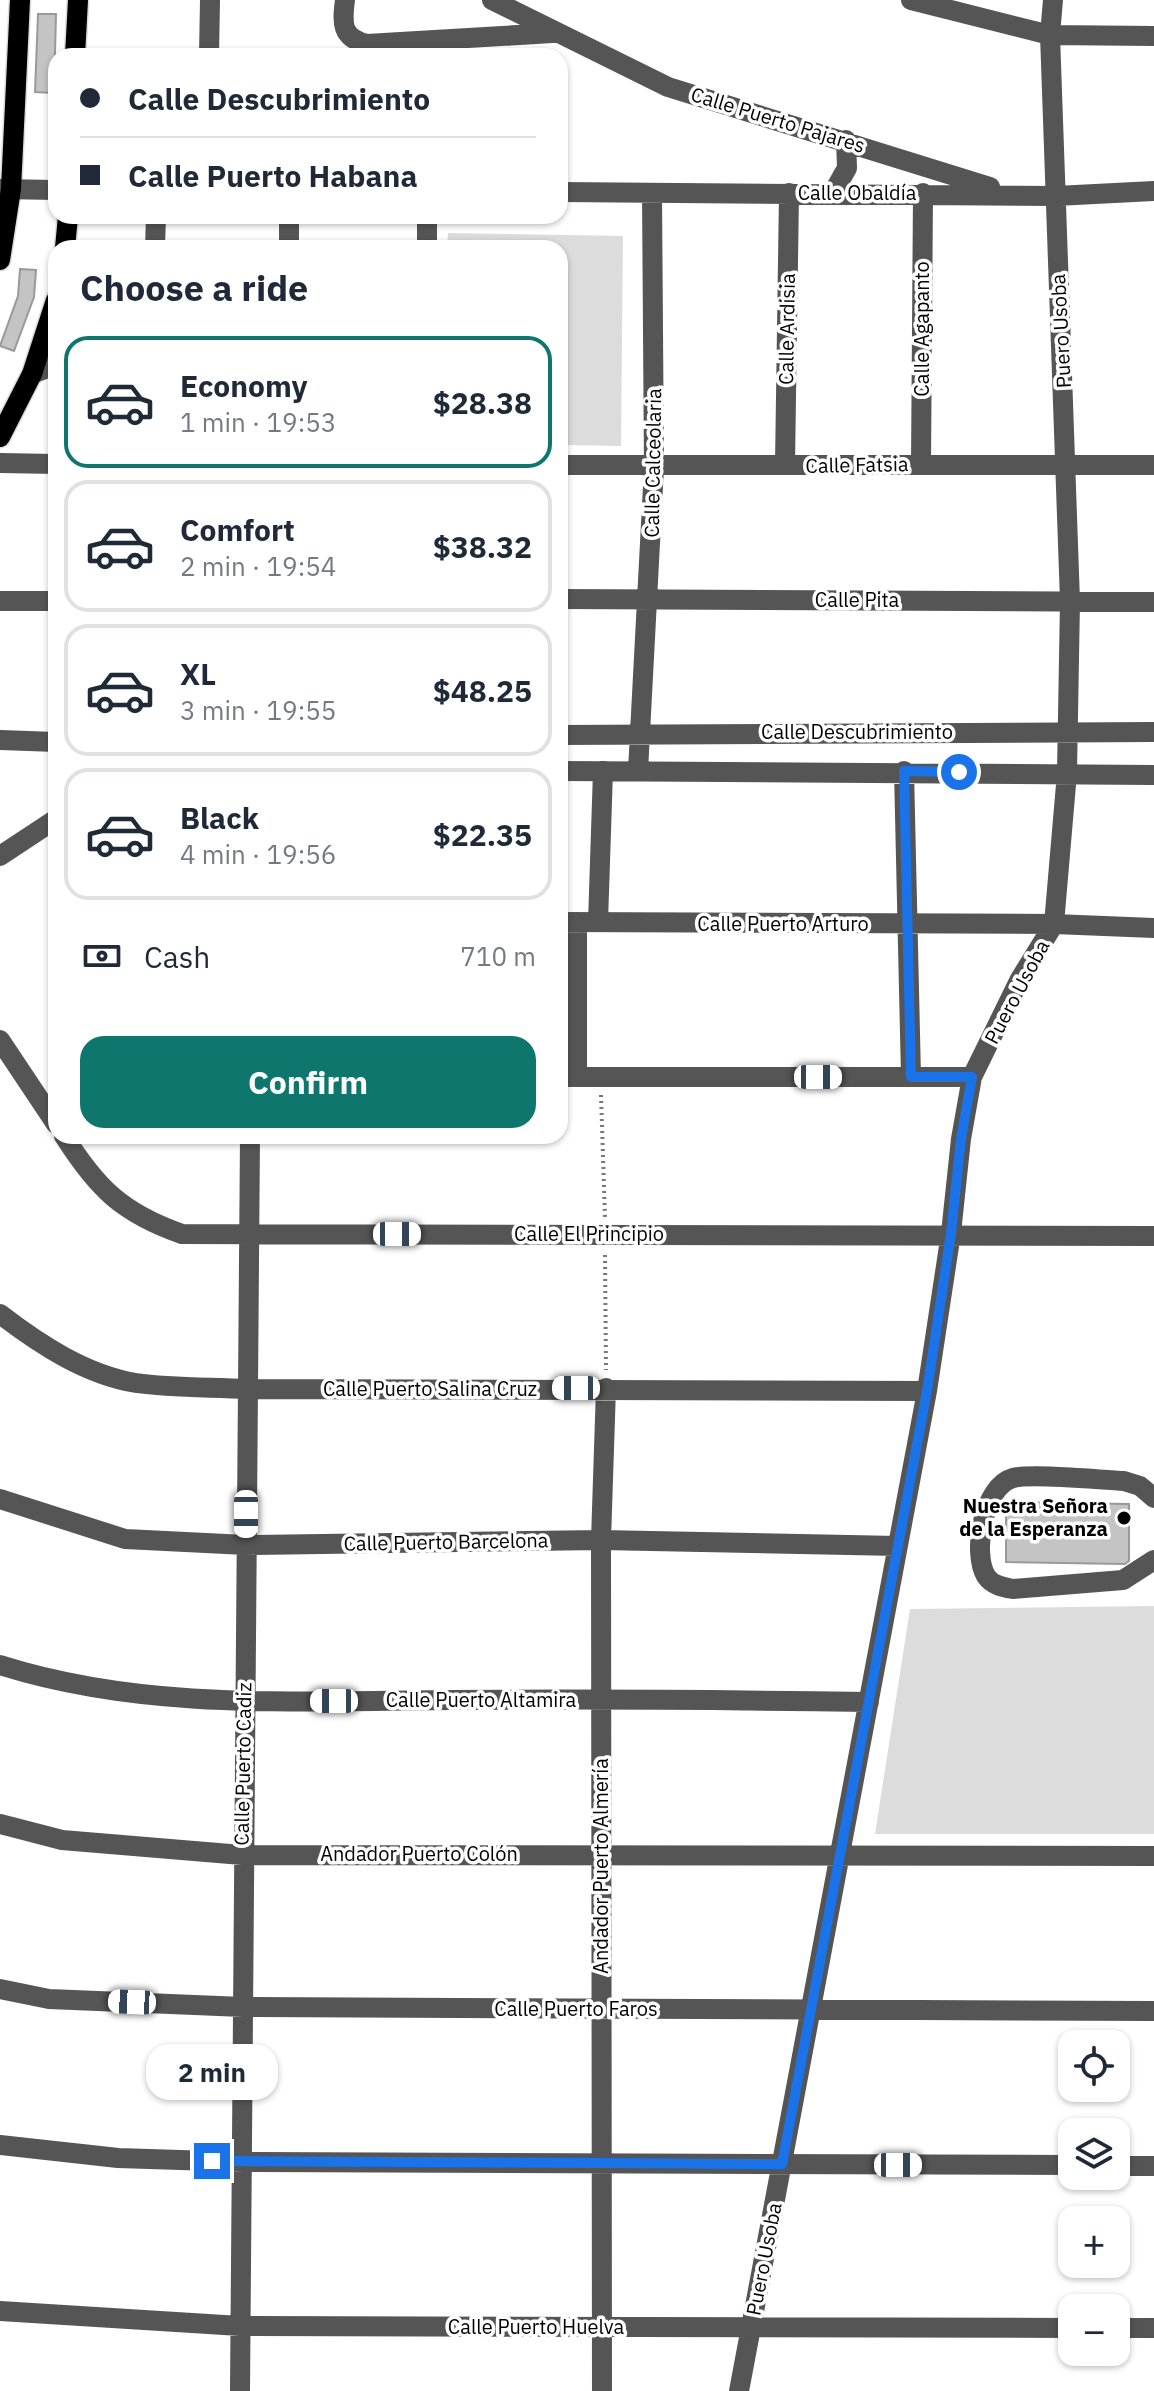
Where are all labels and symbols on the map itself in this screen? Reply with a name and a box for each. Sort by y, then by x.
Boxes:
street label: Calle Puerto Pajares [688,80,868,159]
street label: Calle Obaldía [798,179,917,206]
street label: Calle Agapanto [908,261,935,397]
street label: Calle Ardisia [772,273,801,385]
street label: Puero Usoba [1044,273,1077,389]
street label: Calle Calceolaria [638,388,667,538]
street label: Calle Fatsia [805,450,909,479]
street label: Calle Pita [815,586,900,613]
street label: Calle Descubrimiento [761,718,953,745]
route start [941,754,977,790]
street label: Calle Puerto Arturo [697,910,869,937]
street label: Puero Usoba [978,935,1055,1049]
car [794,1065,842,1089]
street label: Calle El Principio [514,1220,664,1247]
car [373,1222,421,1246]
street label: Calle Puerto Salina Cruz [323,1375,537,1402]
car [552,1376,600,1400]
car [234,1490,258,1538]
place label: Nuestra Señora de la Esperanza [959,1492,1108,1542]
marker: Nuestra Señora de la Esperanza [1115,1509,1133,1527]
street label: Calle Puerto Barcelona [343,1526,549,1557]
street label: Calle Puerto Cadiz [228,1682,257,1846]
street label: Calle Puerto Altamira [386,1686,577,1713]
car [310,1689,358,1713]
street label: Andador Puerto Almería [587,1758,614,1974]
street label: Andador Puerto Colón [320,1840,518,1867]
car [108,1989,156,2015]
street label: Calle Puerto Faros [494,1995,658,2022]
callout: 2 min [146,2045,278,2101]
route end [194,2143,230,2179]
car [874,2153,922,2177]
street label: Puero Usoba [739,2200,788,2318]
street label: Calle Puerto Huelva [448,2313,625,2340]

